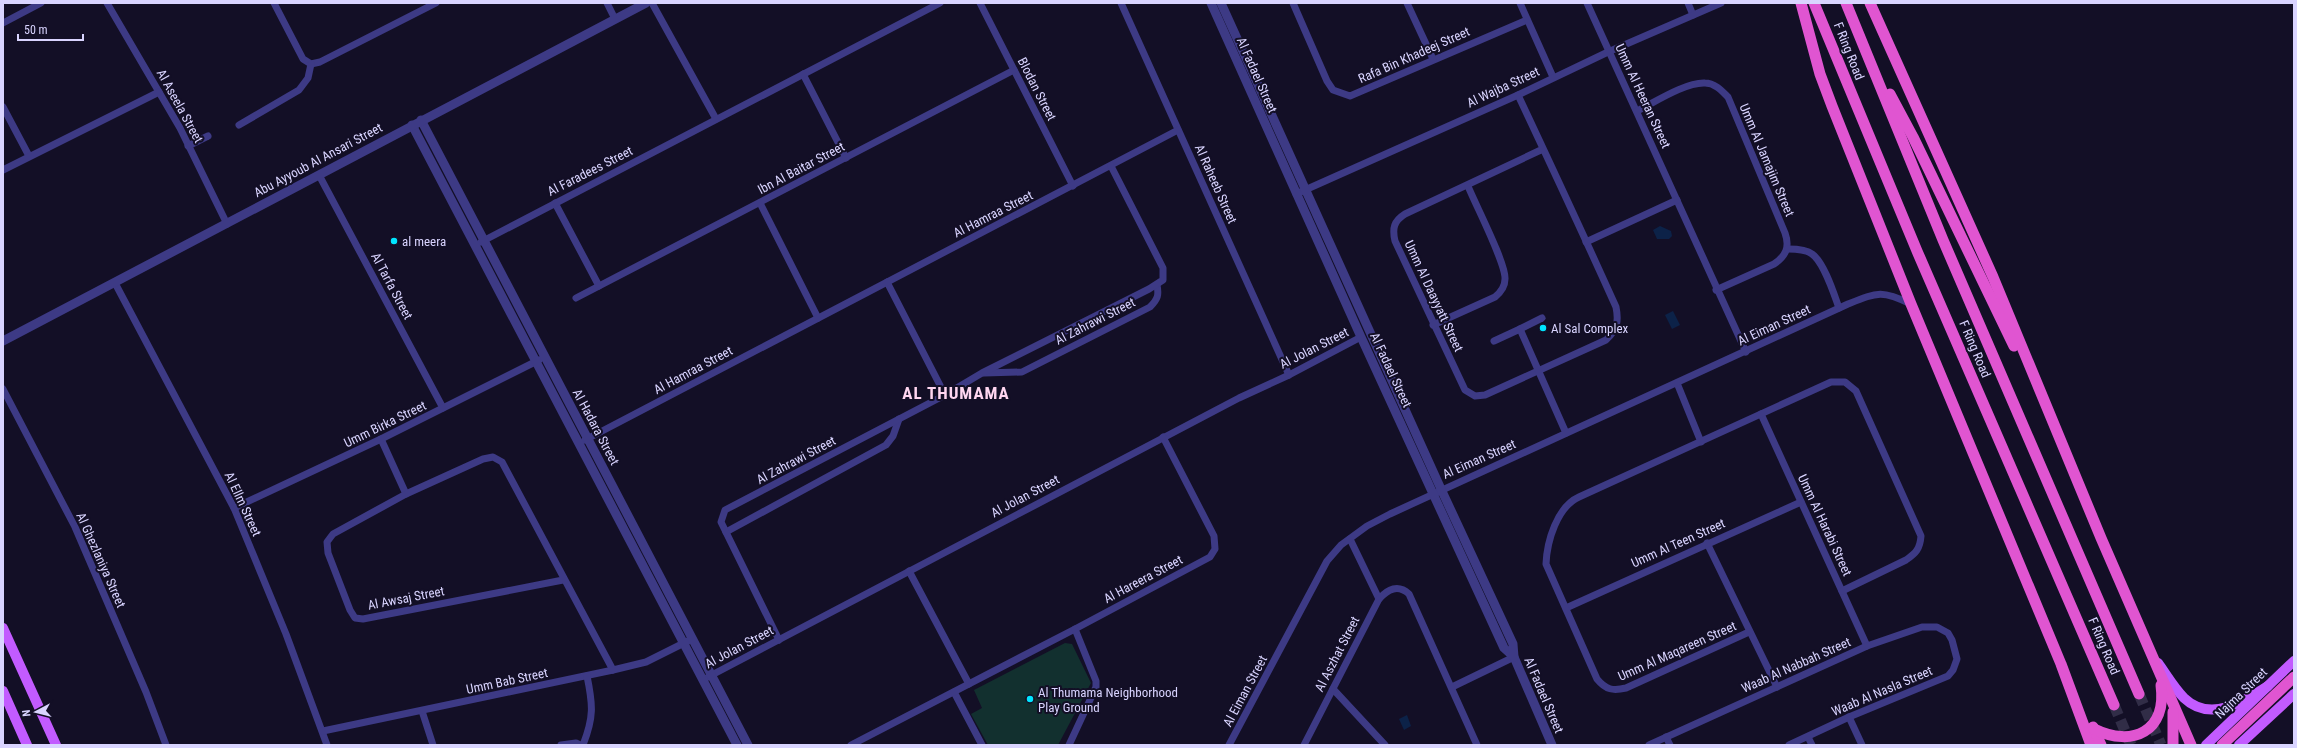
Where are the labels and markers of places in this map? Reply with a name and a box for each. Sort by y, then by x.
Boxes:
place label: al meera [402,234,446,249]
marker: al meera [389,236,399,246]
place label: Al Sal Complex [1551,321,1629,336]
marker: Al Sal Complex [1538,323,1548,333]
place label: Al Thumama Neighborhood Play Ground [1038,685,1178,715]
marker: Al Thumama Neighborhood Play Ground [1025,694,1035,704]

